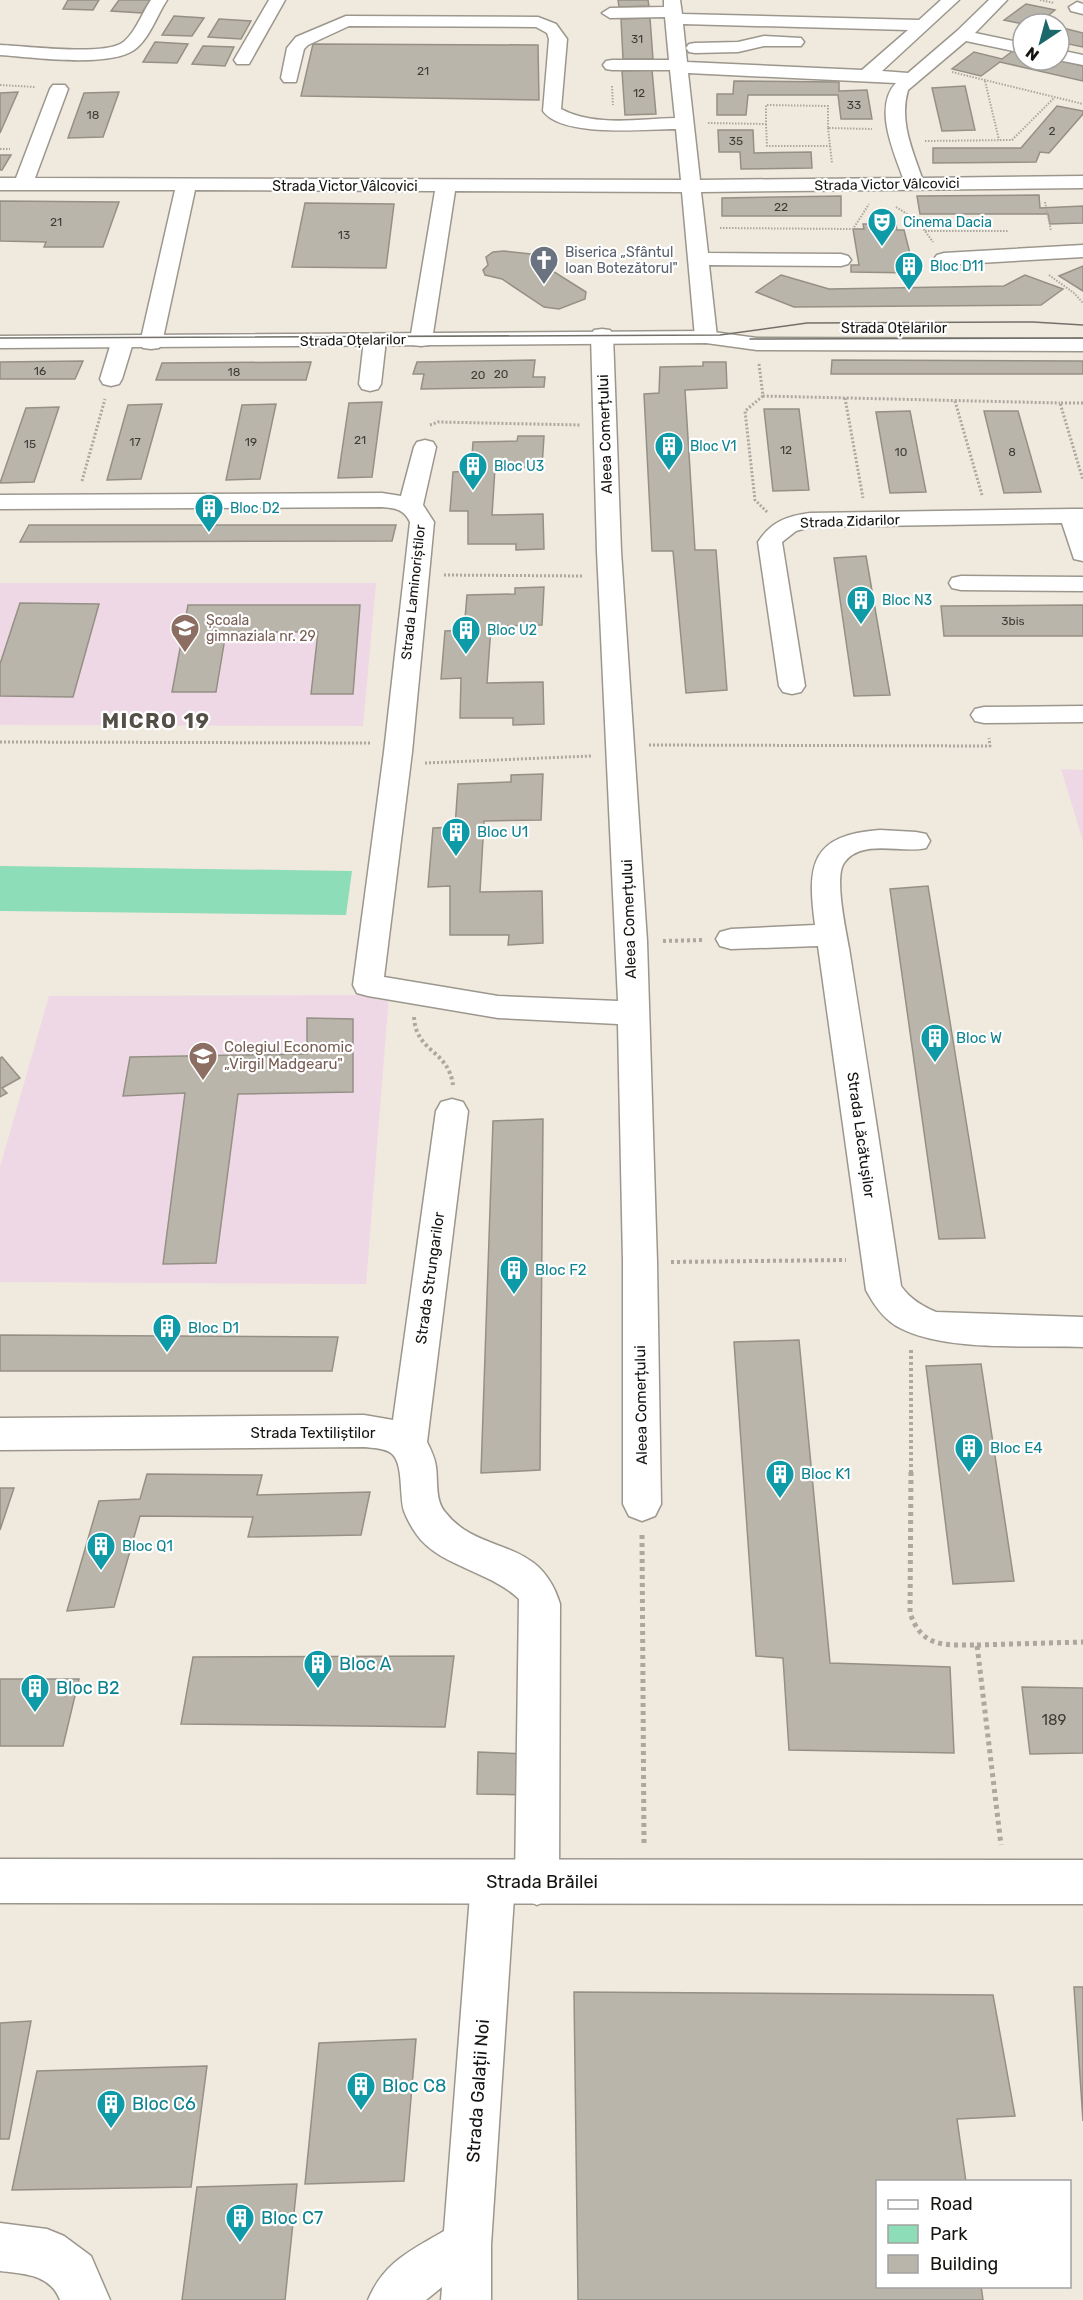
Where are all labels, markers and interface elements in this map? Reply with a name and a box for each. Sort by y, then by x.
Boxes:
north arrow [1011,12,1071,72]
house number: 31 [631,32,643,46]
text: N [1022,43,1043,65]
house number: 21 [417,64,429,78]
house number: 12 [633,86,645,100]
house number: 33 [847,98,861,112]
house number: 18 [87,108,99,122]
house number: 2 [1048,124,1056,138]
house number: 35 [729,134,743,148]
street label: Strada Victor Vâlcovici [814,175,960,194]
street label: Strada Victor Vâlcovici [272,178,418,195]
house number: 22 [774,200,788,214]
theatre icon: Cinema Dacia [866,206,898,248]
place label: Cinema Dacia [903,214,992,231]
house number: 21 [50,215,62,229]
house number: 13 [338,228,350,242]
church icon: Biserica „Sfântul Ioan Botezătorul" [528,244,560,286]
place label: Biserica „Sfântul Ioan Botezătorul" [565,244,678,277]
building icon: Bloc D11 [893,250,925,292]
place label: Bloc D11 [930,258,984,275]
street label: Strada Oțelarilor [841,320,948,337]
street label: Strada Oțelarilor [300,331,407,350]
house number: 16 [34,364,46,378]
house number: 18 [228,365,240,379]
house number: 20 [494,367,508,381]
house number: 20 [471,368,485,382]
street label: Aleea Comerțului [594,374,616,494]
building icon: Bloc V1 [653,430,685,472]
house number: 21 [354,433,366,447]
house number: 17 [129,435,141,449]
house number: 19 [245,435,257,449]
house number: 15 [24,437,36,451]
place label: Bloc V1 [690,438,737,455]
house number: 12 [780,443,792,457]
house number: 10 [895,445,907,459]
house number: 8 [1008,445,1016,459]
building icon: Bloc U3 [457,450,489,492]
place label: Bloc U3 [494,458,544,475]
building icon: Bloc D2 [193,492,225,534]
place label: Bloc D2 [230,500,280,517]
street label: Strada Zidarilor [800,511,901,532]
street label: Strada Laminoriștilor [398,523,429,661]
building icon: Bloc N3 [845,584,877,626]
place label: Bloc N3 [882,592,932,609]
school or university icon: Școala gimnaziala nr. 29 [169,612,201,654]
place label: Școala gimnaziala nr. 29 [206,612,316,645]
building icon: Bloc U2 [450,614,482,656]
house number: 3bis [1001,614,1025,628]
place label: Bloc U2 [487,622,537,639]
district label: MICRO 19 [102,708,210,733]
building icon: Bloc U1 [440,816,472,858]
place label: Bloc U1 [477,823,528,841]
street label: Aleea Comerțului [618,859,640,979]
building icon: Bloc W [919,1022,951,1064]
place label: Bloc W [956,1029,1002,1047]
place label: Colegiul Economic „Virgil Madgearu" [224,1038,352,1073]
school or university icon: Colegiul Economic „Virgil Madgearu" [187,1040,219,1082]
street label: Strada Lăcătușilor [843,1071,879,1200]
street label: Strada Strungarilor [412,1210,448,1345]
building icon: Bloc F2 [498,1254,530,1296]
place label: Bloc F2 [535,1261,587,1279]
building icon: Bloc D1 [151,1312,183,1354]
place label: Bloc D1 [188,1319,239,1337]
street label: Aleea Comerțului [631,1345,651,1465]
street label: Strada Textiliștilor [251,1424,376,1442]
building icon: Bloc E4 [953,1432,985,1474]
place label: Bloc E4 [990,1439,1043,1457]
building icon: Bloc K1 [764,1458,796,1500]
place label: Bloc K1 [801,1465,850,1483]
building icon: Bloc Q1 [85,1530,117,1572]
place label: Bloc Q1 [122,1537,173,1555]
building icon: Bloc A [302,1648,334,1690]
place label: Bloc A [339,1653,392,1675]
building icon: Bloc B2 [19,1672,51,1714]
place label: Bloc B2 [56,1677,120,1699]
house number: 189 [1042,1711,1067,1729]
street label: Strada Brăilei [486,1871,598,1893]
street label: Strada Galații Noi [462,2019,494,2163]
building icon: Bloc C8 [345,2070,377,2112]
place label: Bloc C8 [382,2075,447,2097]
building icon: Bloc C6 [95,2088,127,2130]
place label: Bloc C6 [132,2093,196,2115]
legend [876,2180,1071,2288]
text: Road [930,2193,973,2215]
building icon: Bloc C7 [224,2202,256,2244]
place label: Bloc C7 [261,2207,323,2229]
text: Park [930,2223,968,2245]
text: Building [930,2253,998,2275]

